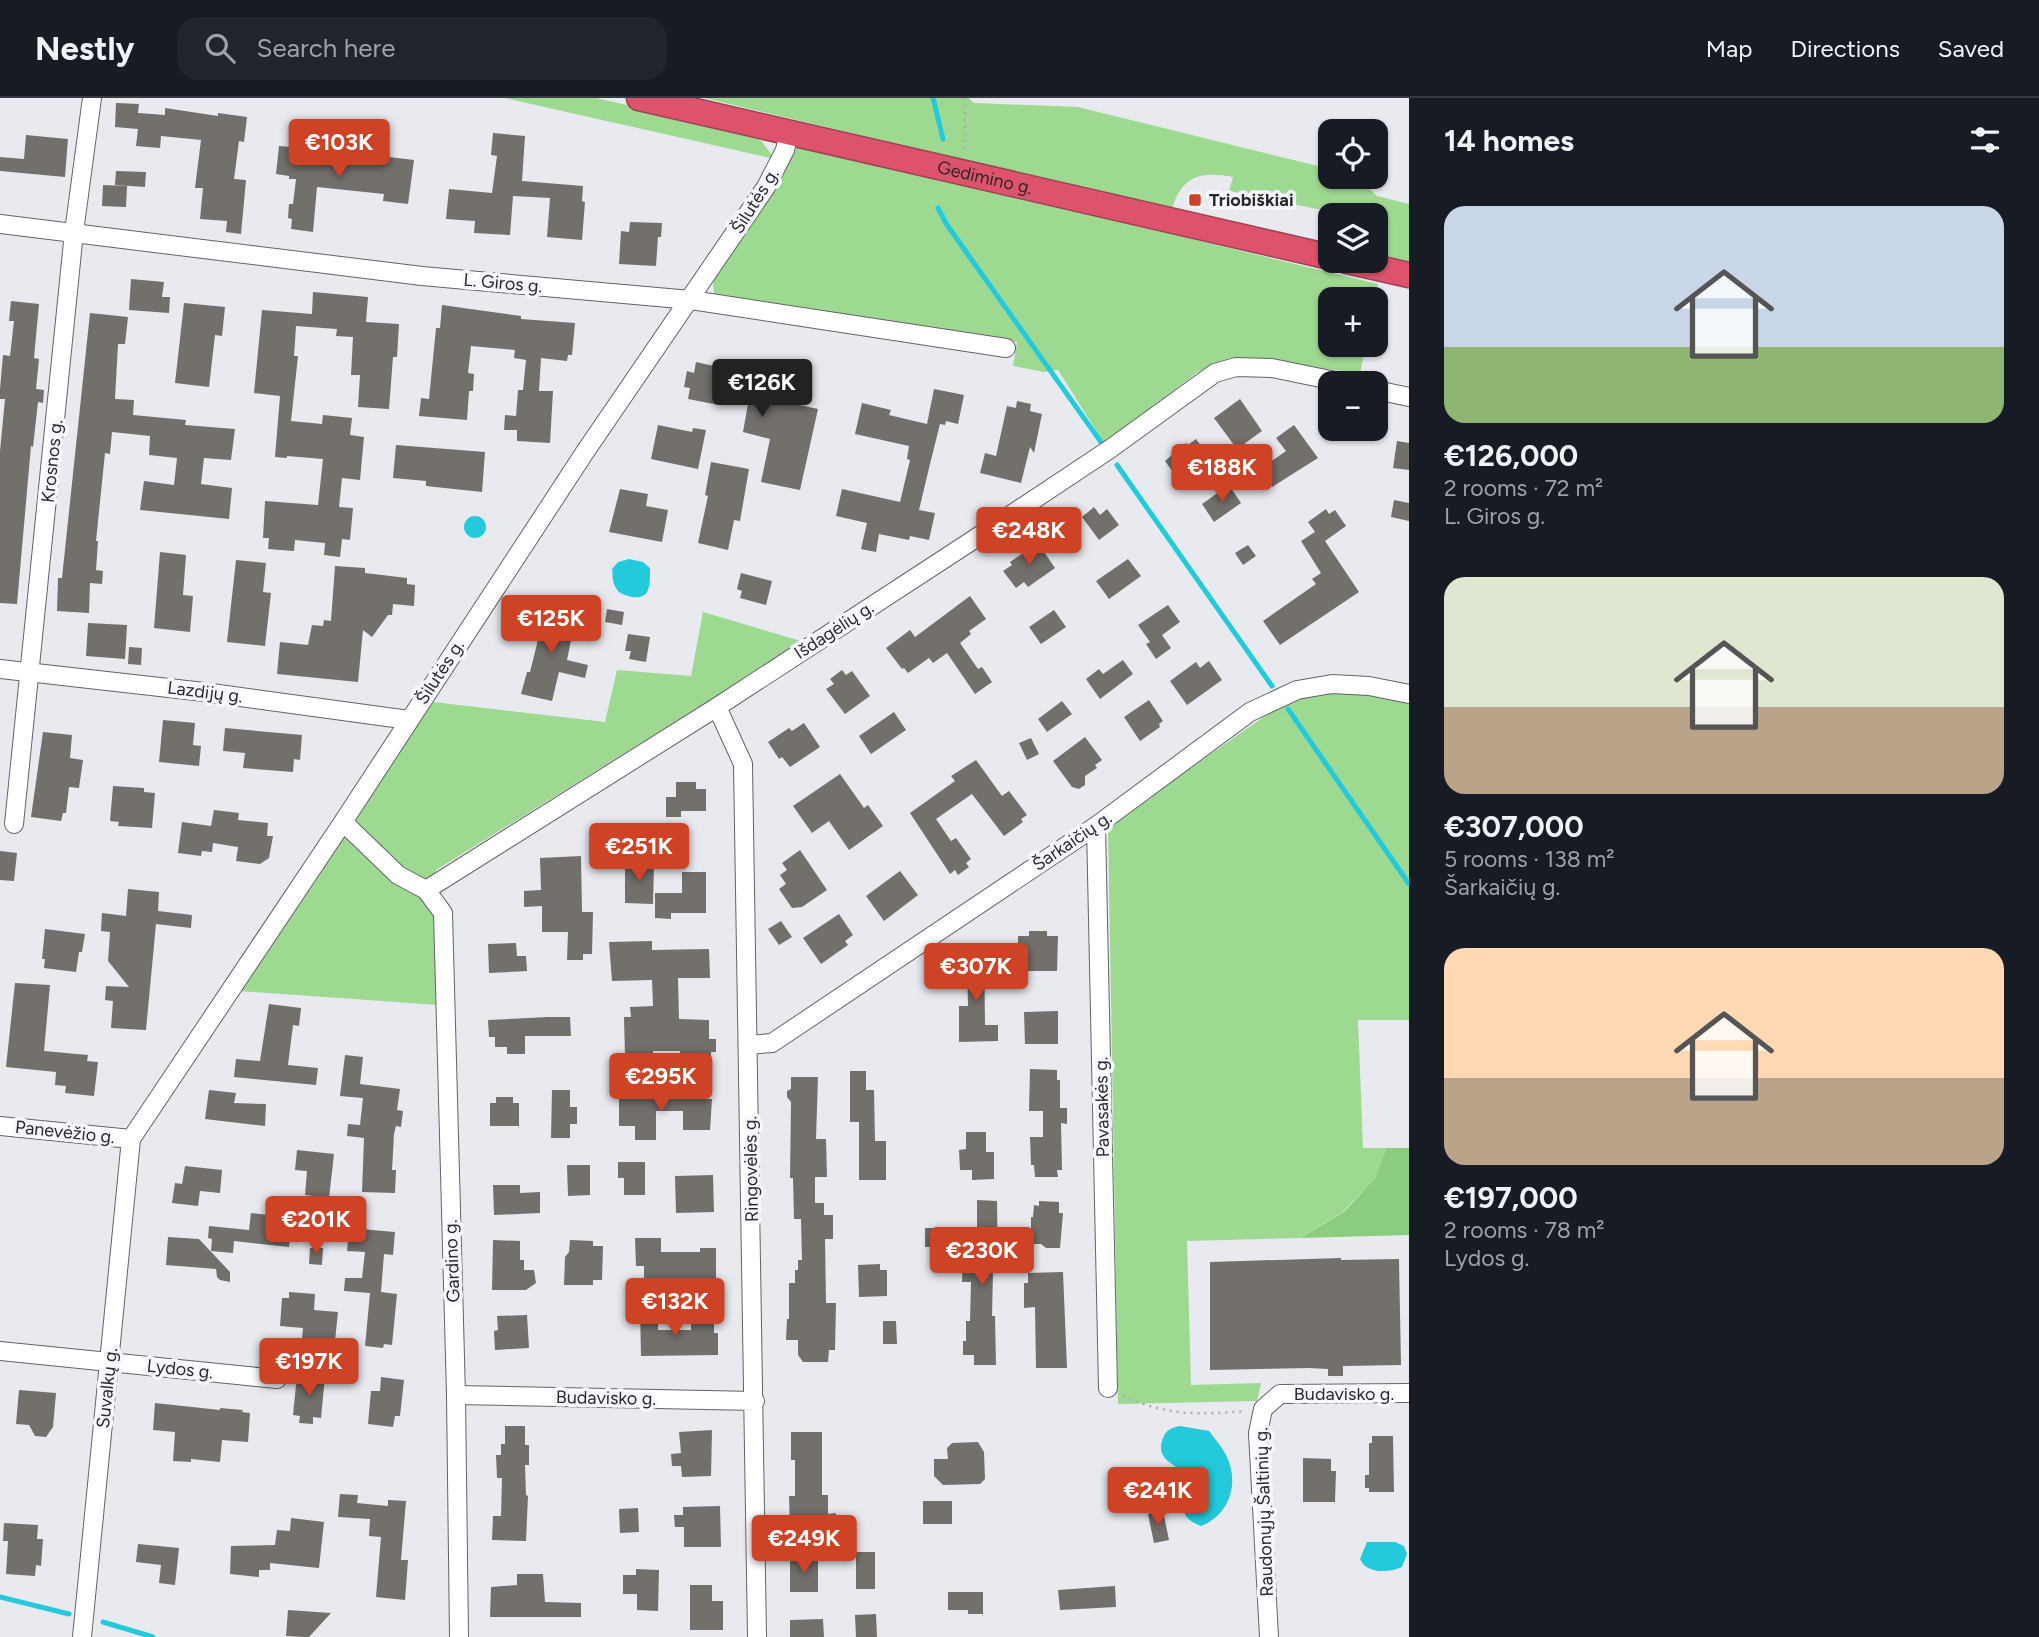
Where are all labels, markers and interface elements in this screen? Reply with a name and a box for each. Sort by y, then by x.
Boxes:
search box [177,17,667,80]
text: Nestly [35,29,135,68]
icon: search [201,29,239,67]
text: Search here [257,32,395,64]
text: Map [1706,34,1752,63]
text: Directions [1790,34,1900,63]
text: Saved [1938,34,2004,63]
map controls [1318,119,1388,441]
button: locate [1318,119,1388,189]
pin: €103K [290,120,388,179]
icon: filters [1966,121,2004,159]
text: 14 homes [1444,122,1574,159]
text: €103K [305,128,373,156]
street label: Gedimino g. [935,156,1035,199]
street label: Šilutės g. [726,164,784,238]
place label: Triobiškiai [1209,189,1294,211]
marker: Triobiškiai [1187,192,1203,208]
button: layers [1318,203,1388,273]
icon: home [1661,251,1787,377]
street label: L. Giros g. [463,269,543,297]
button: + [1318,287,1388,357]
pin: €126K [713,360,811,419]
text: €126K [728,368,796,396]
button: − [1318,371,1388,441]
street label: Krosnos g. [37,418,67,504]
text: €126,000 [1444,437,1578,474]
pin: €188K [1173,444,1271,504]
text: €188K [1187,453,1257,481]
text: 2 rooms · 72 m² [1444,474,1603,502]
text: L. Giros g. [1444,502,1545,530]
pin: €248K [980,508,1078,567]
text: €248K [992,516,1066,544]
pin: €125K [502,596,600,655]
street label: Išdagėlių g. [790,596,878,664]
text: €125K [517,604,585,632]
icon: home [1661,622,1787,748]
street label: Šilutės g. [411,635,469,709]
street label: Lazdijų g. [166,676,244,708]
street label: Šarkaičių g. [1028,806,1116,876]
text: €307,000 [1444,808,1584,845]
pin: €251K [590,824,688,883]
text: €251K [605,832,673,860]
text: 5 rooms · 138 m² [1444,845,1615,873]
text: Šarkaičių g. [1444,873,1560,901]
pin: €307K [927,944,1025,1003]
text: €307K [940,952,1012,980]
icon: home [1661,993,1787,1119]
pin: €295K [612,1054,710,1113]
street label: Pavasakės g. [1090,1056,1114,1158]
text: €295K [625,1062,697,1090]
street label: Panevėžio g. [14,1116,116,1148]
street label: Ringovėlės g. [739,1116,763,1222]
text: €197,000 [1444,1179,1578,1216]
pin: €201K [267,1196,365,1256]
text: €201K [281,1205,351,1233]
text: 2 rooms · 78 m² [1444,1216,1605,1244]
street label: Gardino g. [440,1219,464,1303]
pin: €230K [933,1228,1031,1287]
text: €230K [946,1236,1018,1264]
text: Lydos g. [1444,1244,1529,1272]
pin: €132K [626,1278,724,1338]
text: €132K [641,1287,709,1315]
pin: €197K [260,1338,358,1398]
street label: Suvalkų g. [92,1347,122,1429]
text: €197K [275,1347,343,1375]
street label: Lydos g. [146,1355,214,1383]
street label: Budavisko g. [1294,1383,1394,1405]
street label: Budavisko g. [556,1386,656,1410]
street label: Raudonųjų Šaltinių g. [1250,1427,1278,1597]
pin: €241K [1109,1468,1207,1527]
text: €241K [1124,1476,1192,1504]
pin: €249K [755,1516,853,1575]
text: €249K [768,1524,840,1552]

